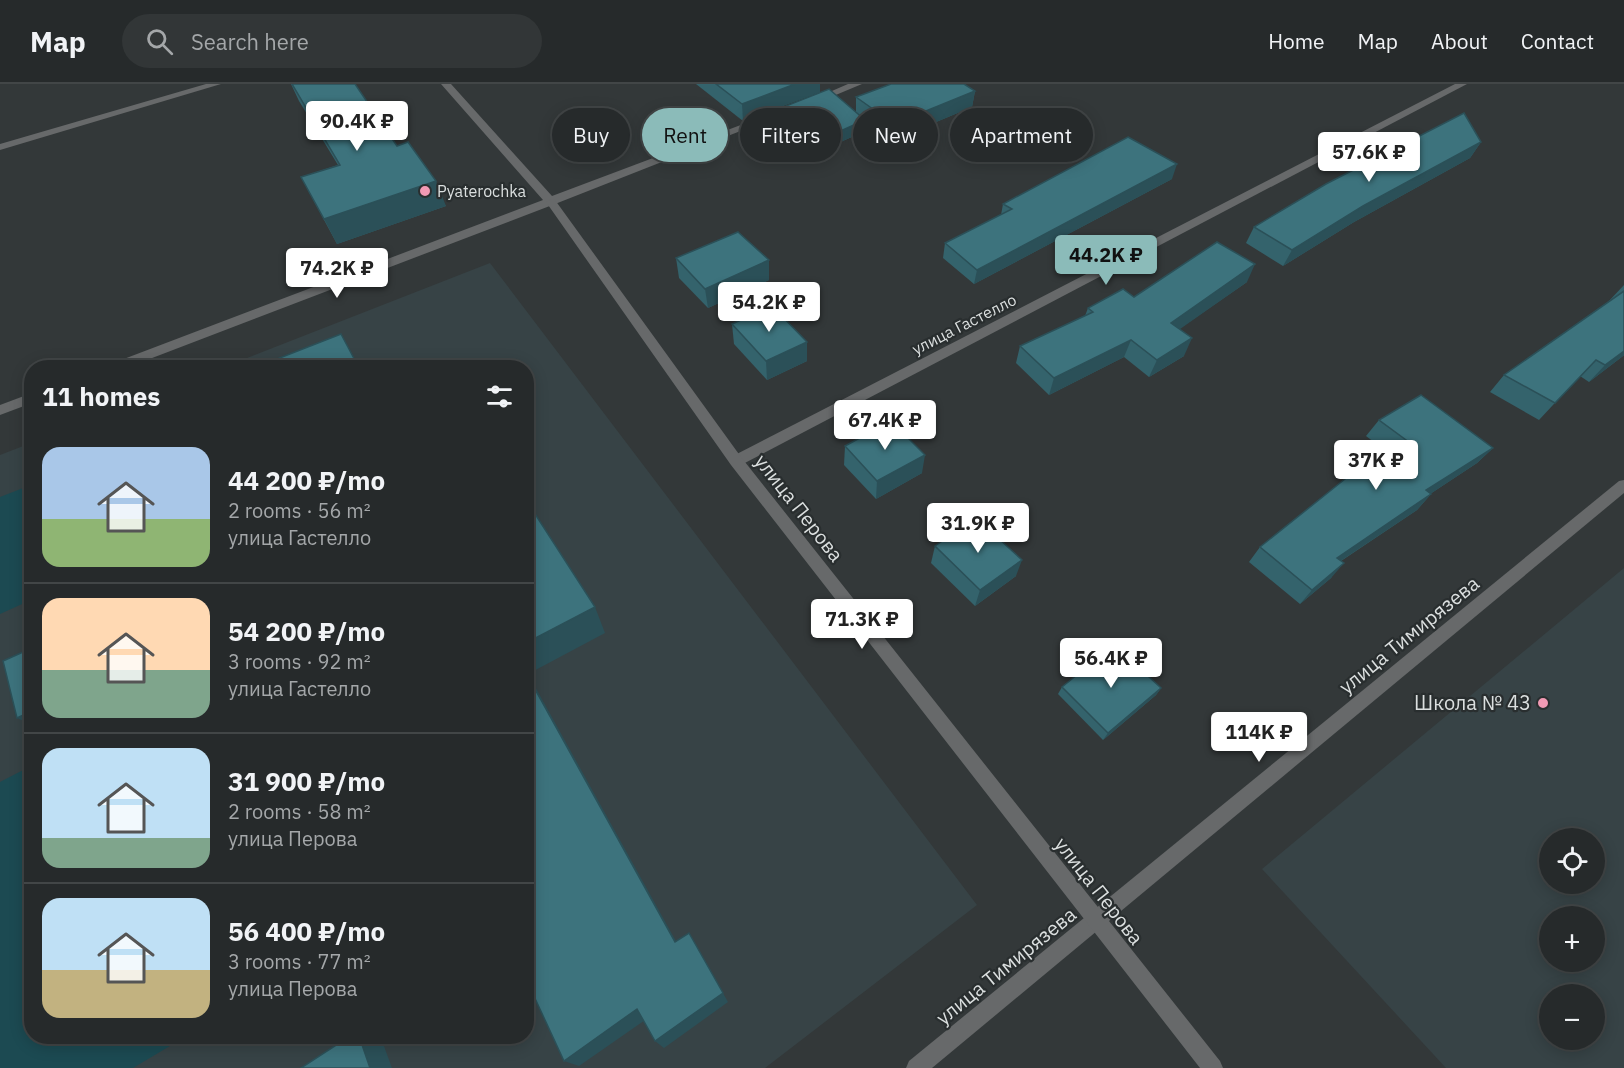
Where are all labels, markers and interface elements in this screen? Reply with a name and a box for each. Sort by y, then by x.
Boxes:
search box [122,14,542,68]
text: Map [30,23,86,60]
icon: search [143,25,176,58]
text: Search here [191,27,309,56]
text: Home [1268,27,1325,55]
text: Map [1358,27,1398,55]
text: About [1431,27,1488,55]
text: Contact [1521,27,1594,55]
pin: 90.4K ₽ [302,101,412,152]
text: 90.4K ₽ [320,107,394,134]
chip: Buy [552,108,630,162]
chip: Rent [642,108,728,162]
chip: Filters [740,108,841,162]
chip: New [853,108,938,162]
chip: Apartment [950,108,1093,162]
pin: 57.6K ₽ [1314,132,1424,183]
text: 57.6K ₽ [1332,138,1406,165]
place label: Pyaterochka [437,181,527,201]
marker: Pyaterochka [418,184,432,198]
pin: 44.2K ₽ [1051,235,1161,286]
text: 44.2K ₽ [1069,241,1143,268]
pin: 74.2K ₽ [282,248,392,299]
text: 74.2K ₽ [300,254,374,281]
pin: 54.2K ₽ [714,282,824,333]
text: 54.2K ₽ [732,288,806,315]
street label: улица Гастелло [908,289,1020,359]
text: 11 homes [42,379,160,413]
icon: filters [483,380,516,413]
pin: 67.4K ₽ [830,400,940,451]
text: 67.4K ₽ [848,406,922,433]
pin: 37K ₽ [1334,440,1418,491]
text: 37K ₽ [1348,446,1404,473]
street label: улица Перова [749,448,850,567]
text: 44 200 ₽/mo [228,463,385,497]
icon: home [90,471,162,543]
text: 2 rooms · 56 m² [228,497,371,524]
pin: 31.9K ₽ [923,503,1033,554]
text: 31.9K ₽ [941,509,1015,536]
text: улица Гастелло [228,524,371,551]
street label: улица Тимирязева [1333,569,1485,700]
pin: 71.3K ₽ [807,599,917,650]
text: 71.3K ₽ [825,605,899,632]
text: 54 200 ₽/mo [228,614,385,648]
icon: home [90,622,162,694]
pin: 56.4K ₽ [1056,638,1166,689]
text: 56.4K ₽ [1074,644,1148,671]
text: 3 rooms · 92 m² [228,648,371,675]
text: улица Гастелло [228,675,371,702]
place label: Школа № 43 [1414,689,1531,716]
marker: Школа № 43 [1536,696,1550,710]
pin: 114K ₽ [1210,712,1308,763]
text: 114K ₽ [1225,718,1293,745]
text: 31 900 ₽/mo [228,764,385,798]
icon: home [90,772,162,844]
text: 2 rooms · 58 m² [228,798,371,825]
text: улица Перова [228,825,358,852]
map controls [1539,828,1605,1050]
button: locate [1539,828,1605,894]
street label: улица Перова [1049,831,1150,950]
street label: улица Тимирязева [930,900,1082,1031]
button: + [1539,906,1605,972]
text: 56 400 ₽/mo [228,914,385,948]
icon: home [90,922,162,994]
text: 3 rooms · 77 m² [228,948,371,975]
text: улица Перова [228,975,358,1002]
button: − [1539,984,1605,1050]

